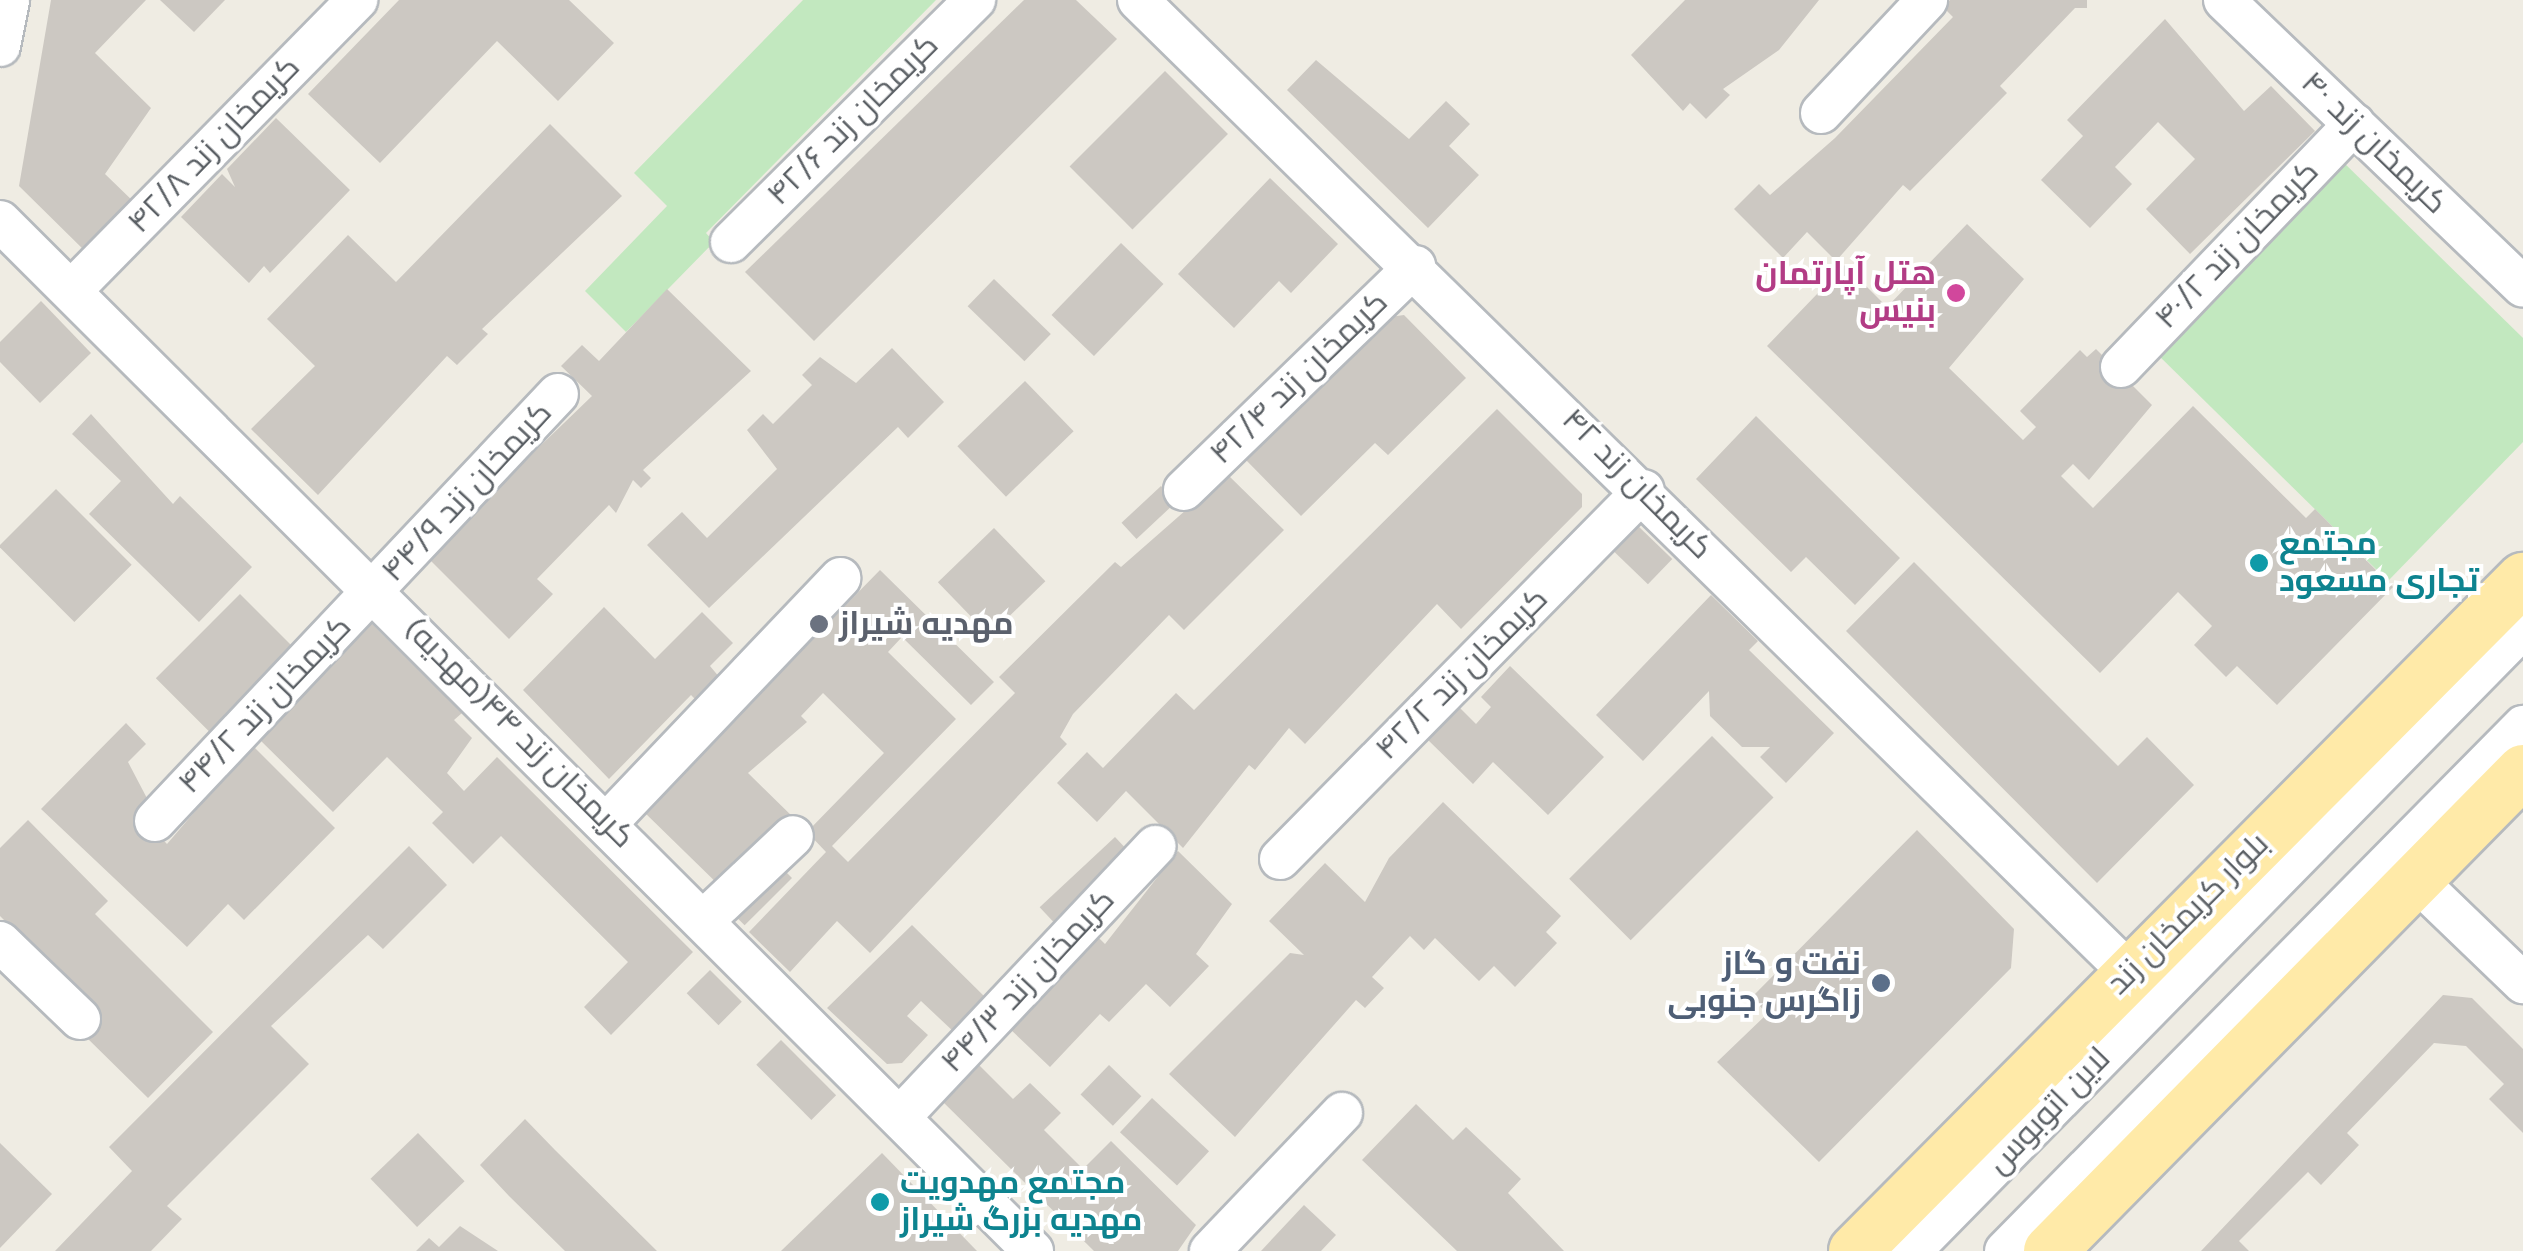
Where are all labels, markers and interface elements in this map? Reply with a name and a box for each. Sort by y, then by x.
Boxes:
street label: کریمخان زند ۴۲/۶ [759,26,947,214]
street label: کریمخان زند ۴۲/۸ [120,49,308,241]
street label: کریمخان زند ۴۰ [2293,64,2455,222]
street label: کریمخان زند ۴۰/۲ [2147,153,2327,337]
place label: هتل آپارتمان بنیس [1755,256,1936,331]
marker: هتل آپارتمان بنیس [1945,282,1967,304]
street label: کریمخان زند ۴۲/۴ [1202,284,1396,472]
street label: کریمخان زند ۴۴/۹ [374,394,560,590]
street label: کریمخان زند ۴۲ [1554,401,1720,567]
place label: مجتمع تجاری مسعود [2279,526,2479,601]
marker: مجتمع تجاری مسعود [2248,552,2270,574]
street label: کریمخان زند ۴۲/۲ [1368,580,1556,768]
place label: مهدیه شیراز [839,605,1014,643]
street label: کریمخان زند ۴۴/۲ [171,608,359,802]
street label: کریمخان زند ۴۴(مهدیه) [396,610,642,856]
marker: مهدیه شیراز [808,613,830,635]
street label: بلوار کریمخان زند [2099,825,2277,1003]
street label: کریمخان زند ۴۴/۳ [933,881,1123,1081]
place label: نفت و گاز زاگرس جنوبی [1667,946,1861,1021]
marker: نفت و گاز زاگرس جنوبی [1870,972,1892,994]
street label: لاین اتوبوس [1979,1040,2119,1182]
place label: مجتمع مهدویت مهدیه بزرگ شیراز [900,1165,1142,1240]
marker: مجتمع مهدویت مهدیه بزرگ شیراز [869,1191,891,1213]

